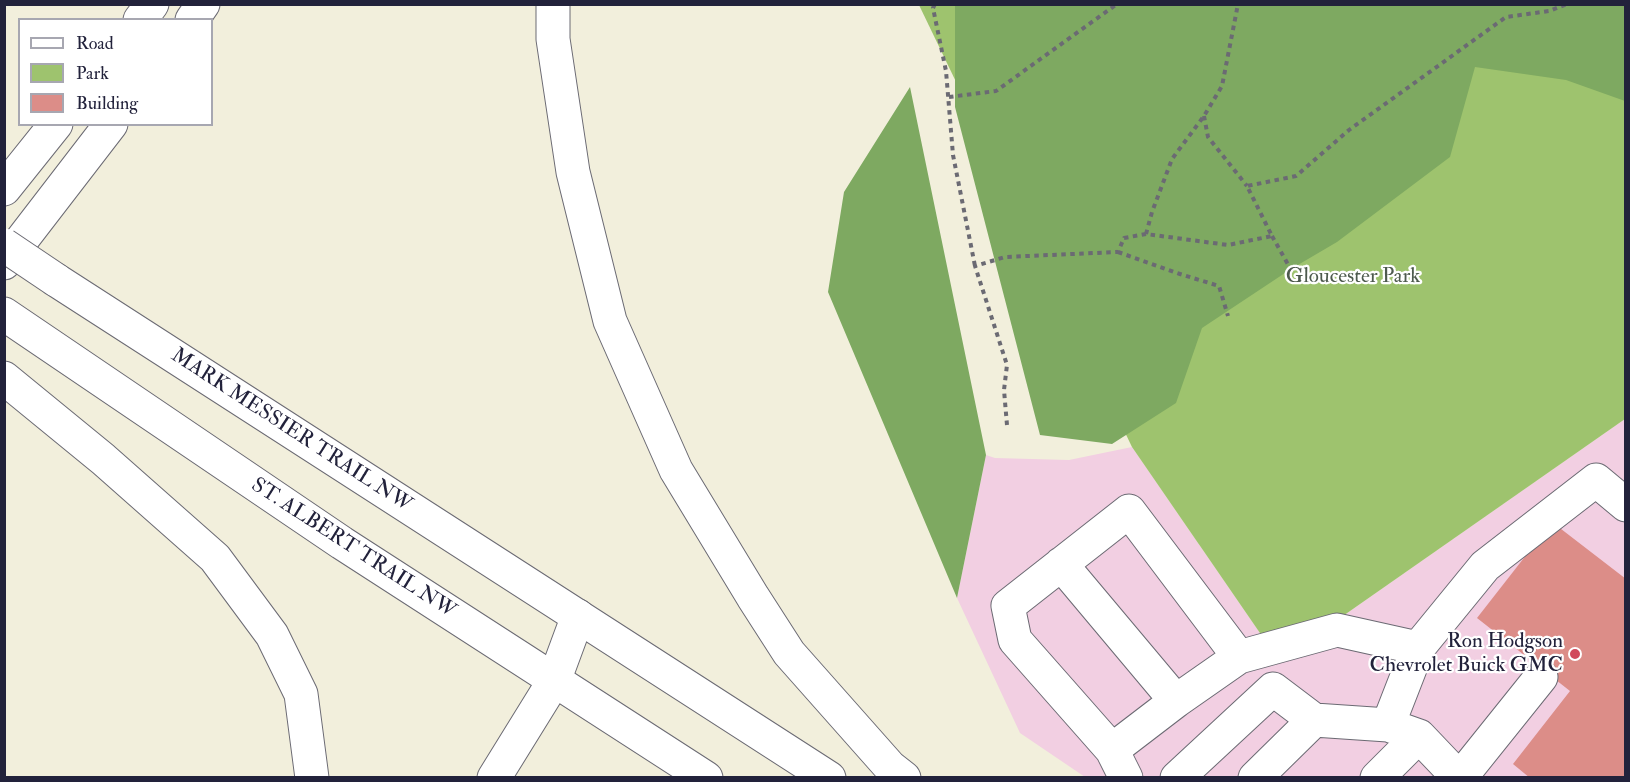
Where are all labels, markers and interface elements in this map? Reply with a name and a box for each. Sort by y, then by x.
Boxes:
legend [18,18,213,126]
text: Road [76,32,114,55]
text: Park [76,62,109,85]
text: Building [76,92,138,115]
park label: Gloucester Park [1286,264,1420,290]
street label: MARK MESSIER TRAIL NW [166,344,416,518]
street label: ST. ALBERT TRAIL NW [246,473,460,625]
place label: Ron Hodgson Chevrolet Buick GMC [1370,629,1563,679]
marker: Ron Hodgson Chevrolet Buick GMC [1568,647,1582,661]

